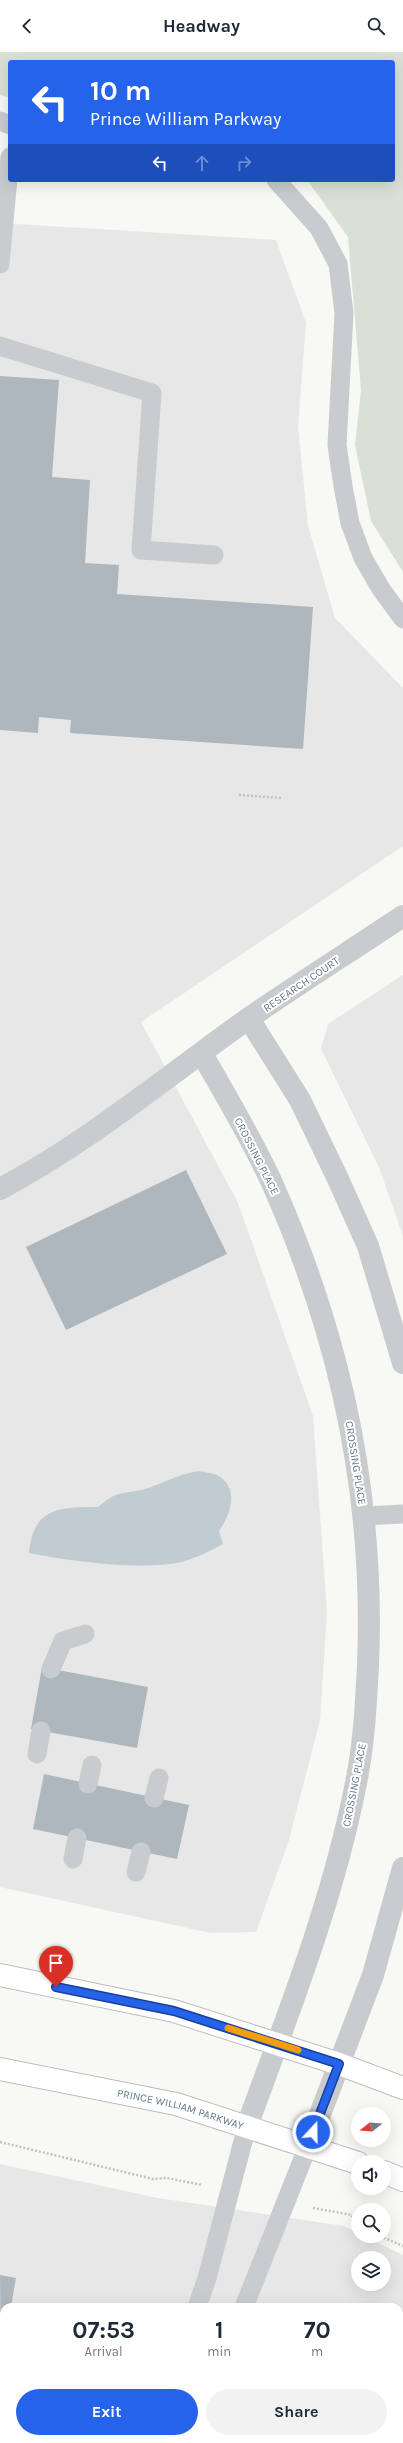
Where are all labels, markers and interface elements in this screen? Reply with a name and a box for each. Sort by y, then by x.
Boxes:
icon: back [16,15,38,37]
text: Headway [163,15,240,37]
icon: search [365,15,387,37]
text: 10 m [90,74,151,107]
icon: left [24,76,76,128]
text: Prince William Parkway [90,108,281,130]
icon: left [149,152,171,174]
icon: ahead [191,152,213,174]
icon: right [233,152,255,174]
street label: RESEARCH COURT [261,954,342,1015]
street label: CROSSING PLACE [232,1116,282,1197]
street label: CROSSING PLACE [342,1420,369,1506]
street label: CROSSING PLACE [340,1742,369,1828]
pin [39,1946,73,1987]
icon: arrive [45,1952,67,1974]
street label: PRINCE WILLIAM PARKWAY [116,2086,245,2133]
north arrow [351,2107,391,2147]
map controls [351,2107,391,2291]
position arrow [292,2111,334,2153]
button: sound [351,2155,391,2195]
button: search [351,2203,391,2243]
button: layers [351,2251,391,2291]
text: 07:53 [72,2316,135,2344]
text: 1 [215,2316,223,2344]
text: 70 [303,2316,331,2344]
text: Arrival [85,2344,123,2359]
text: min [207,2344,231,2359]
text: m [311,2344,323,2359]
button: Exit [16,2389,198,2435]
button: Share [206,2389,387,2435]

